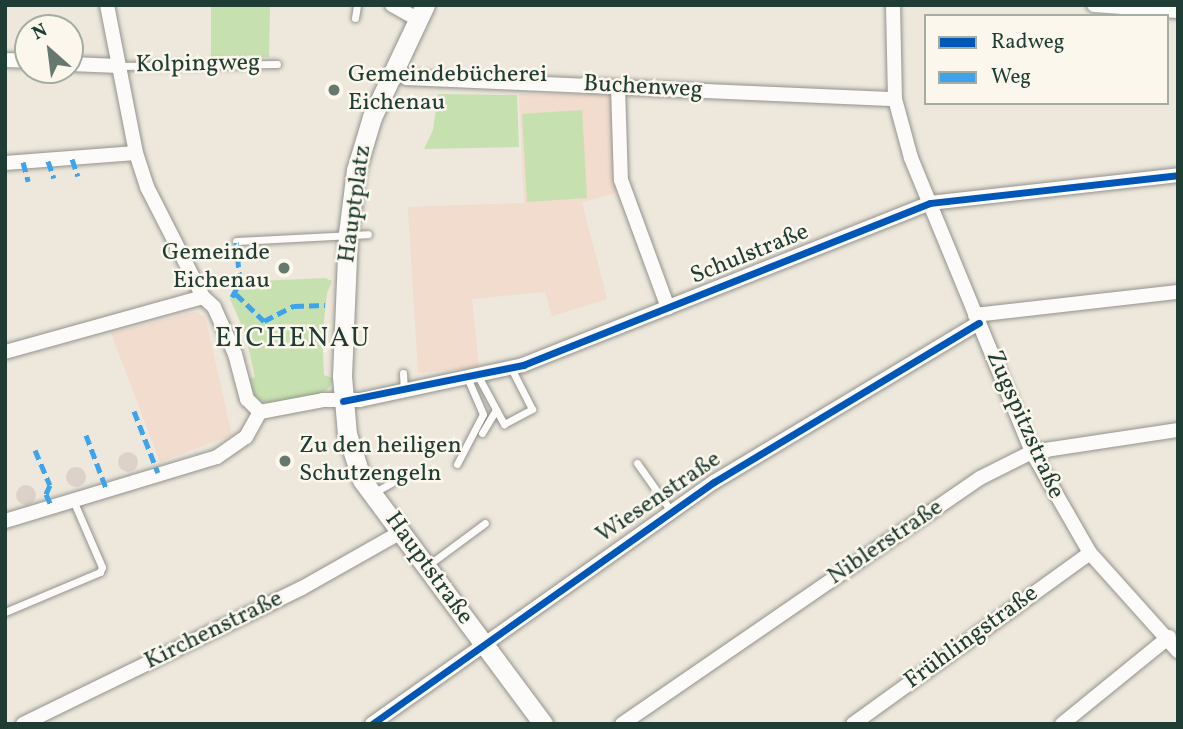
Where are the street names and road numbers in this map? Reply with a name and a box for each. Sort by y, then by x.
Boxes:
street label: Kolpingweg [135,50,261,80]
street label: Buchenweg [583,70,703,106]
street label: Hauptplatz [333,143,379,265]
street label: Schulstraße [687,218,813,292]
street label: Zugspitzstraße [978,346,1070,504]
street label: Wiesenstraße [591,446,727,550]
street label: Niblerstraße [823,494,949,592]
street label: Hauptstraße [378,507,478,631]
street label: Frühlingstraße [900,580,1044,696]
street label: Kirchenstraße [140,585,288,677]

